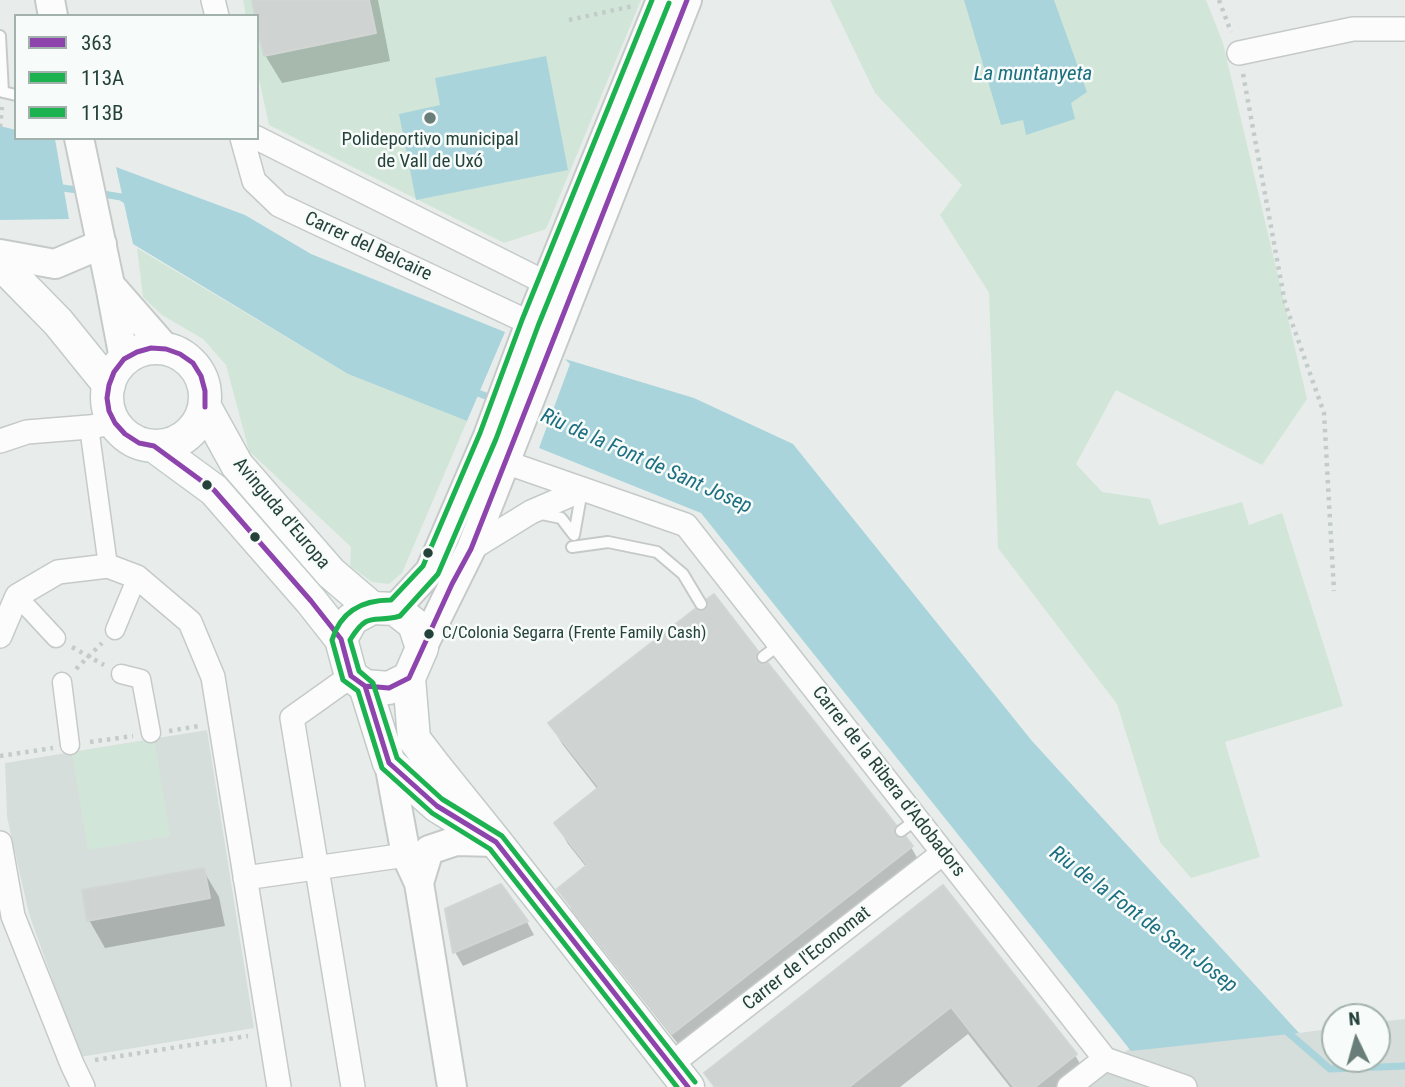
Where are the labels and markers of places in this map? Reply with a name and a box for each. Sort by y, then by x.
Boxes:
marker: Polideportivo municipal de Vall de Uxó [422,110,438,126]
place label: Polideportivo municipal de Vall de Uxó [341,129,519,173]
unlabelled marker [200,478,214,492]
unlabelled marker [248,530,262,544]
unlabelled marker [421,546,435,560]
place label: C/Colonia Segarra (Frente Family Cash) [442,624,706,644]
marker: C/Colonia Segarra (Frente Family Cash) [422,627,436,641]

